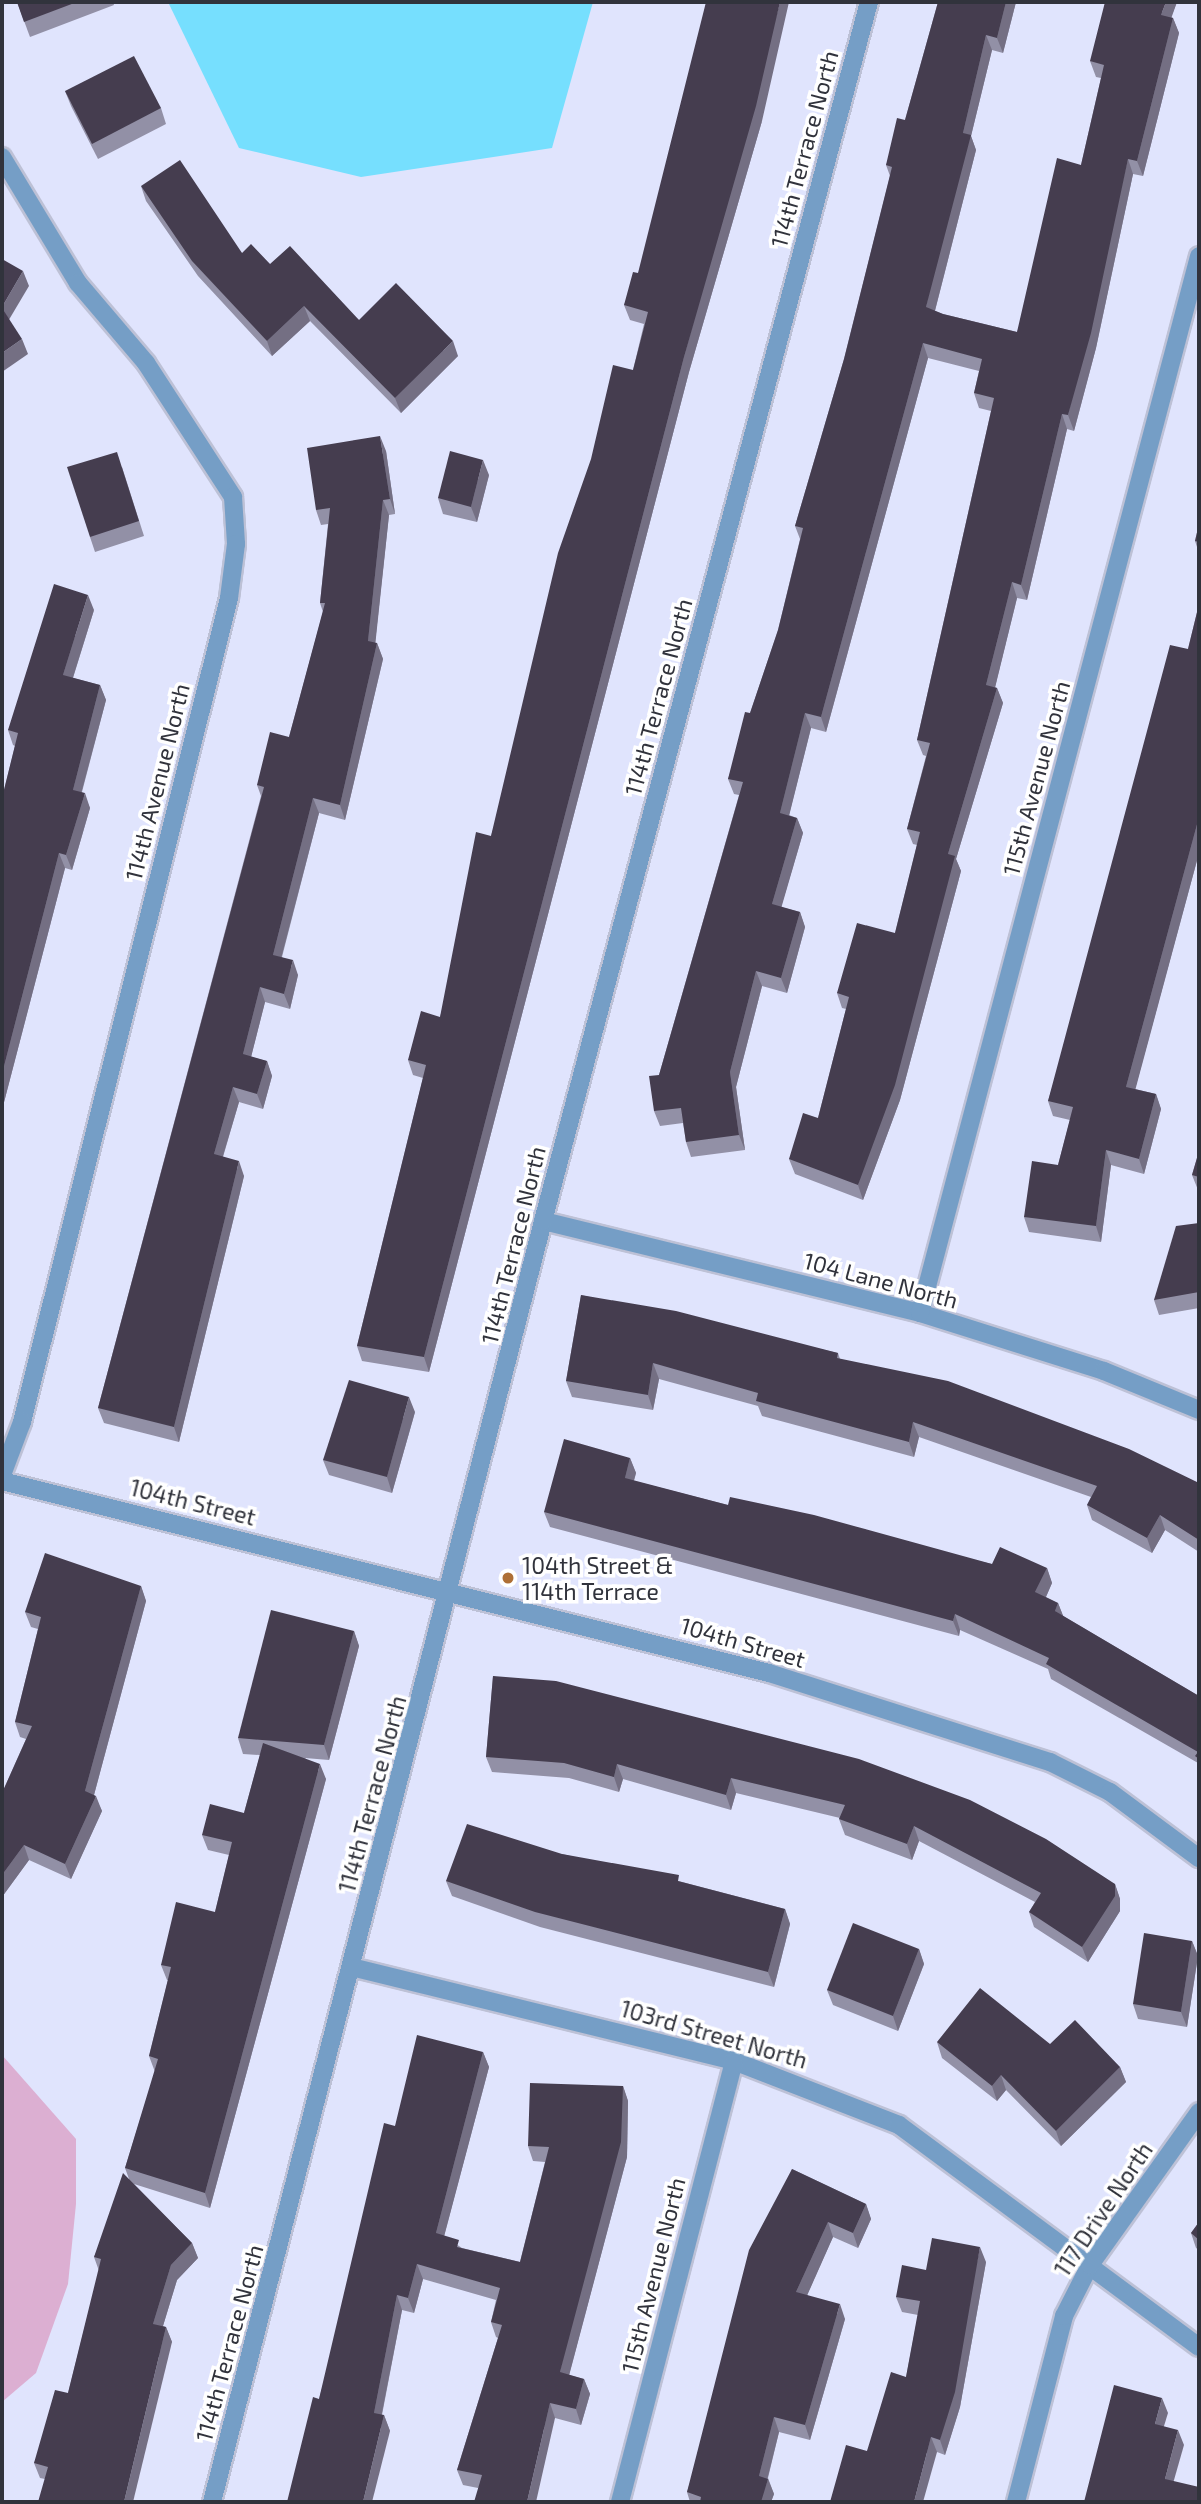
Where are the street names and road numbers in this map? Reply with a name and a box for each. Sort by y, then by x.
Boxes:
street label: 114th Terrace North [764,47,844,251]
street label: 114th Terrace North [618,595,698,799]
street label: 115th Avenue North [997,677,1075,879]
street label: 114th Avenue North [119,680,195,884]
street label: 114th Terrace North [475,1143,551,1347]
street label: 104 Lane North [801,1246,961,1314]
street label: 104th Street [127,1473,259,1531]
street label: 104th Street [678,1611,808,1673]
street label: 114th Terrace North [332,1692,412,1896]
street label: 103rd Street North [618,1994,810,2074]
street label: 117 Drive North [1048,2137,1158,2281]
street label: 115th Avenue North [615,2174,691,2376]
street label: 114th Terrace North [189,2241,269,2445]

